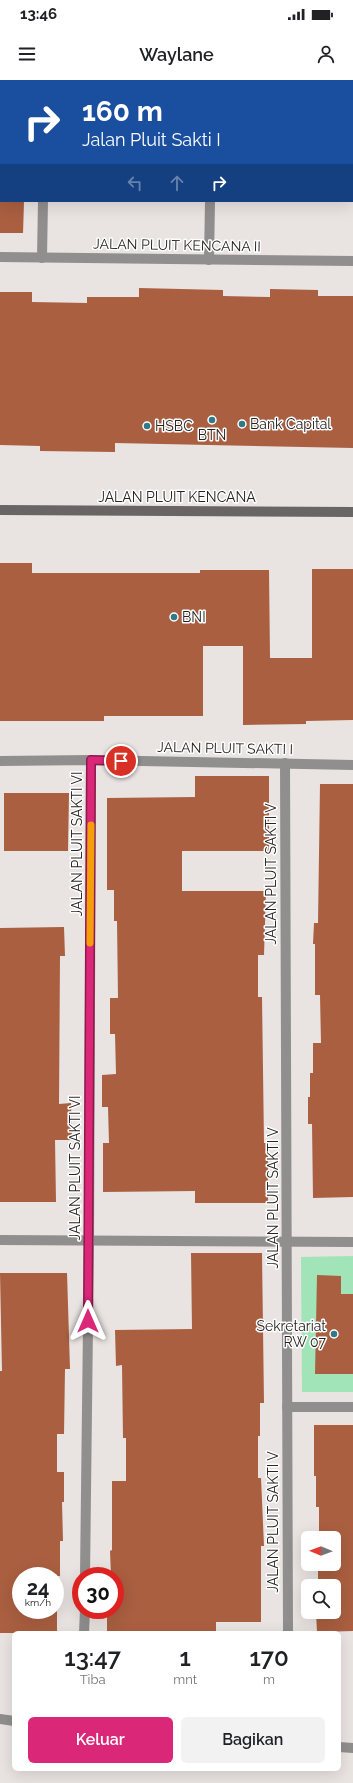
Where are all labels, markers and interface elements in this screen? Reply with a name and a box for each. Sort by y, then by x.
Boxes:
text: 13:46 [20,5,57,23]
icon: menu [16,43,38,65]
icon: person [315,43,337,65]
text: Waylane [139,44,214,65]
text: 160 m [82,95,163,128]
icon: right [16,96,68,148]
text: Jalan Pluit Sakti I [82,129,221,150]
icon: left [124,172,146,194]
icon: ahead [166,172,188,194]
icon: right [208,172,230,194]
street label: JALAN PLUIT KENCANA II [93,236,261,254]
marker: BTN [207,415,217,425]
place label: Bank Capital [250,416,331,432]
place label: HSBC [155,418,193,434]
marker: Bank Capital [237,419,247,429]
marker: HSBC [142,421,152,431]
place label: BTN [198,427,226,443]
street label: JALAN PLUIT KENCANA [98,489,256,505]
place label: BNI [182,609,206,625]
marker: BNI [169,612,179,622]
street label: JALAN PLUIT SAKTI I [157,739,293,757]
pin [104,744,138,778]
icon: arrive [110,750,132,772]
street label: JALAN PLUIT SAKTI VI [69,771,85,917]
street label: JALAN PLUIT SAKTI V [263,803,279,945]
street label: JALAN PLUIT SAKTI VI [67,1095,83,1241]
street label: JALAN PLUIT SAKTI V [265,1127,281,1269]
position arrow [67,1300,109,1342]
place label: Sekretariat RW 07 [256,1318,327,1350]
marker: Sekretariat RW 07 [329,1329,339,1339]
street label: JALAN PLUIT SAKTI V [265,1451,281,1593]
north arrow [301,1531,341,1571]
map controls [301,1531,341,1619]
speed limit sign: 30 [72,1567,124,1619]
text: 24 [27,1576,49,1600]
button: search [301,1579,341,1619]
text: km/h [25,1597,51,1608]
text: 13:47 [64,1643,121,1672]
text: 1 [180,1643,191,1672]
text: 170 [249,1643,289,1672]
text: Tiba [80,1672,106,1687]
text: mnt [173,1672,197,1687]
text: m [263,1672,275,1687]
button: Keluar [28,1717,173,1763]
button: Bagikan [181,1717,325,1763]

